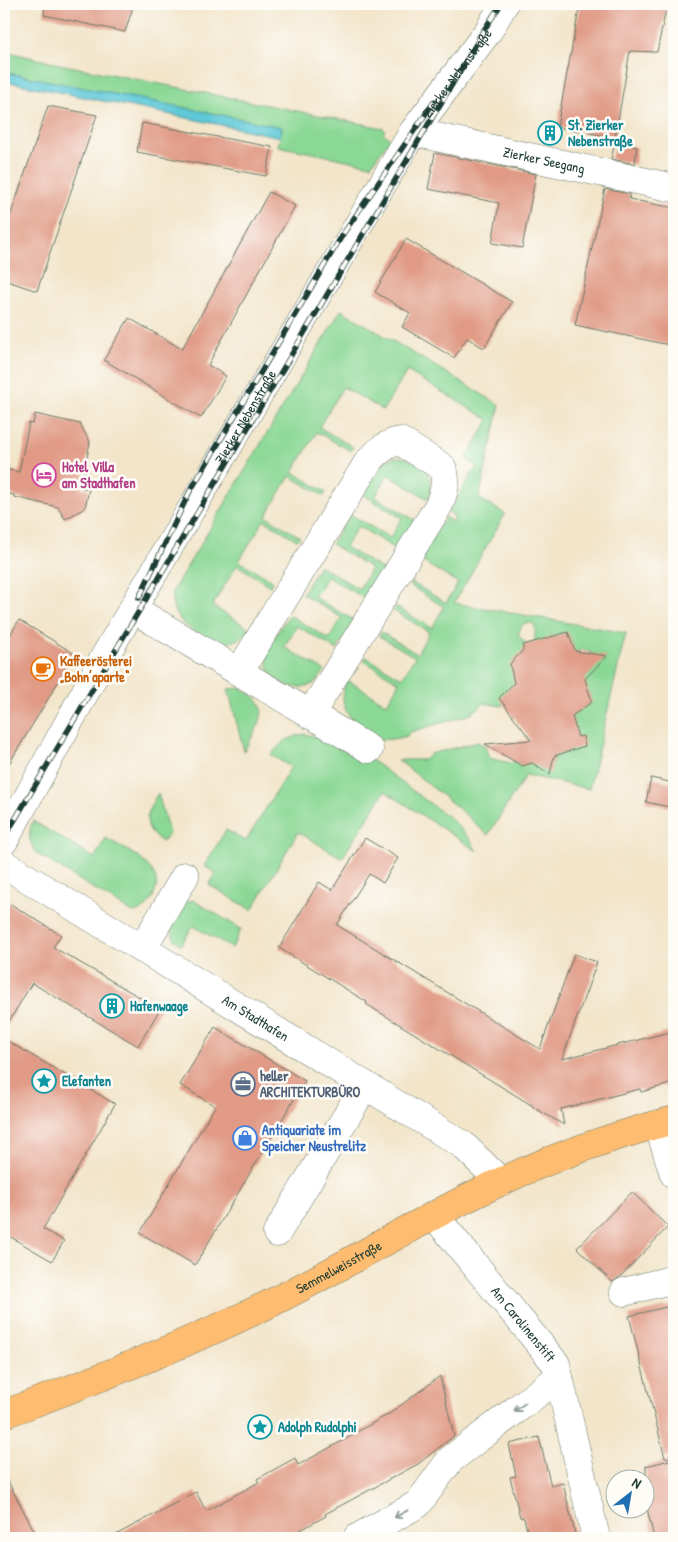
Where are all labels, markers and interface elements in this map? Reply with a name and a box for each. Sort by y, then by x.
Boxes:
street label: Zierker Nebenstraße [417,24,496,121]
place label: St. Zierker Nebenstraße [568,115,633,152]
building icon: St. Zierker Nebenstraße [537,120,563,146]
street label: Zierker Seegang [501,142,587,179]
street label: Zierker Nebenstraße [210,366,280,467]
place label: Hotel Villa am Stadthafen [62,457,136,492]
hotel icon: Hotel Villa am Stadthafen [31,462,57,488]
place label: Kaffeerösterei „Bohn’aparte“ [60,651,132,688]
cafe icon: Kaffeerösterei „Bohn’aparte“ [30,656,56,682]
street label: Am Stadthafen [219,990,293,1045]
building icon: Hafenwaage [99,993,125,1019]
place label: Hafenwaage [130,996,189,1017]
place label: heller ARCHITEKTURBÜRO [260,1066,361,1101]
place icon: Elefanten [31,1068,57,1094]
place label: Elefanten [62,1071,111,1090]
office icon: heller ARCHITEKTURBÜRO [230,1071,256,1097]
place label: Antiquariate im Speicher Neustrelitz [262,1120,366,1157]
shop icon: Antiquariate im Speicher Neustrelitz [232,1125,258,1151]
street label: Semmelweisstraße [292,1235,385,1298]
street label: Am Carolinenstift [487,1282,560,1366]
one-way arrow [514,1401,527,1412]
place icon: Adolph Rudolphi [247,1414,273,1440]
place label: Adolph Rudolphi [278,1417,357,1438]
north arrow [606,1470,656,1520]
text: N [629,1472,646,1493]
one-way arrow [394,1510,409,1520]

